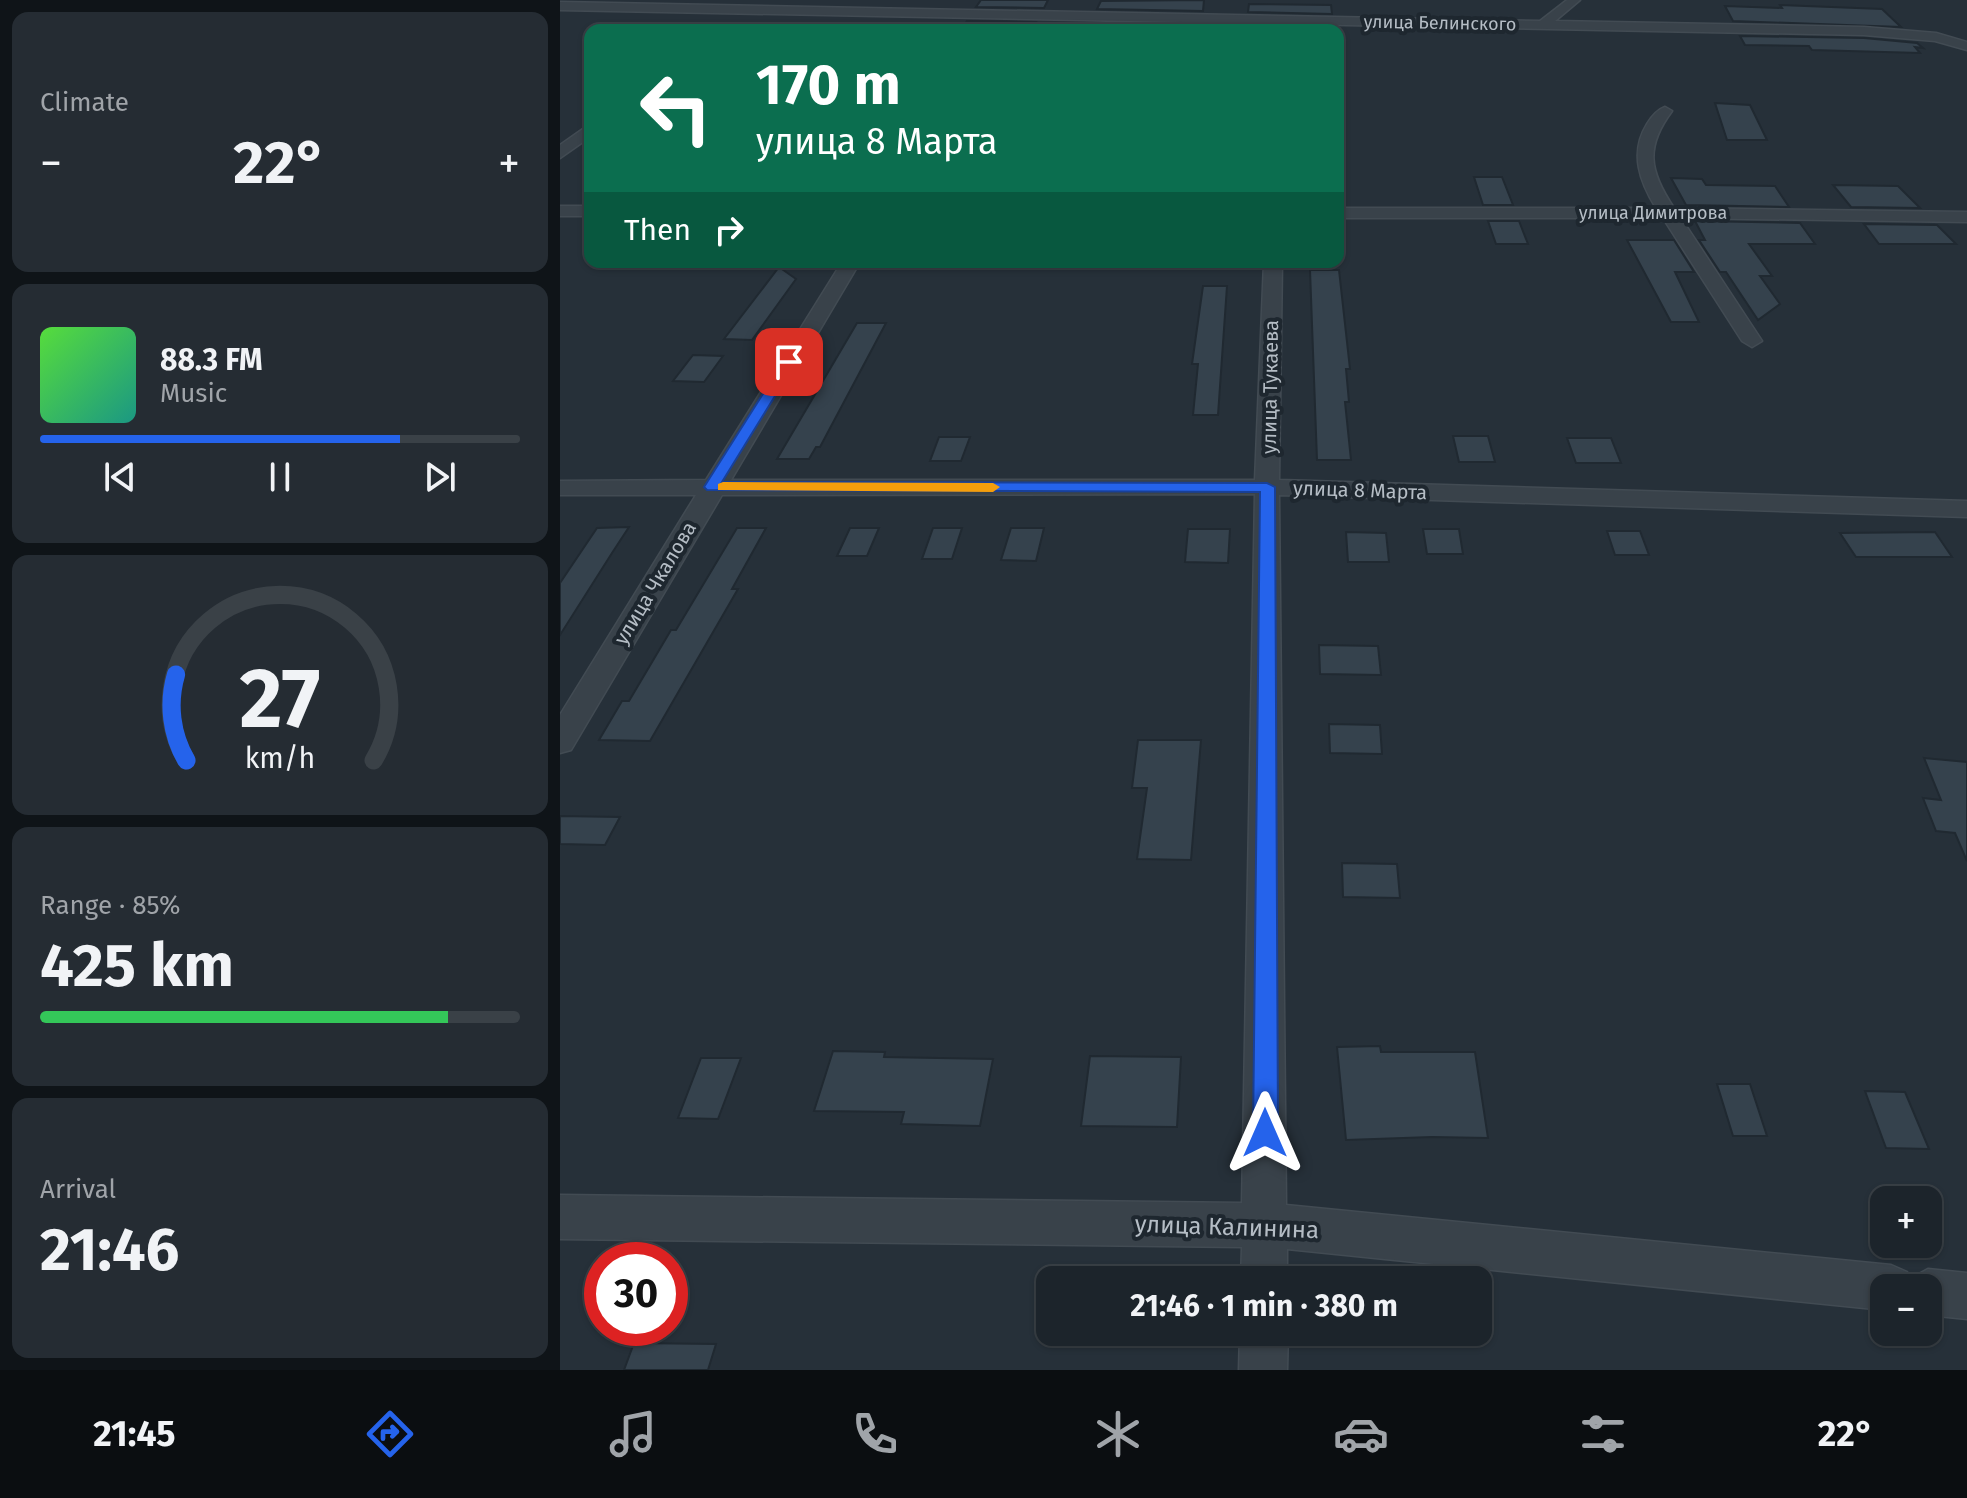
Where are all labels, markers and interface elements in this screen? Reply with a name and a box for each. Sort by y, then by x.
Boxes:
street label: улица Белинского [1363,11,1517,35]
text: 170 m [756,52,901,119]
icon: left [624,56,728,160]
text: Climate [40,87,129,118]
text: улица 8 Марта [756,120,998,164]
text: 22° [233,127,327,199]
text: − [40,137,62,190]
text: + [498,137,520,190]
street label: улица Димитрова [1579,202,1727,224]
icon: right [707,208,751,252]
text: Then [624,212,691,248]
street label: улица Тукаева [1257,320,1283,454]
pin [755,328,823,396]
icon: arrive [767,340,811,384]
text: 88.3 FM [160,342,263,378]
text: Music [160,378,227,409]
icon: previous [98,455,142,499]
icon: pause [258,455,302,499]
icon: next [418,455,462,499]
street label: улица 8 Марта [1292,476,1428,504]
street label: улица Чкалова [609,517,701,649]
text: 27 [239,649,321,749]
text: km/h [245,741,315,776]
text: Range · 85% [40,890,180,921]
text: 425 km [40,930,234,1002]
position arrow [1223,1091,1307,1175]
text: Arrival [40,1174,116,1205]
map controls [1870,1186,1942,1346]
button: + [1870,1186,1942,1258]
street label: улица Калинина [1134,1210,1320,1244]
text: 21:46 [40,1214,179,1286]
speed limit sign: 30 [584,1242,688,1346]
button: − [1870,1274,1942,1346]
text: 21:46 · 1 min · 380 m [1130,1288,1398,1324]
icon: directions [362,1406,418,1462]
icon: music [605,1406,661,1462]
icon: phone [847,1406,903,1462]
icon: climate [1090,1406,1146,1462]
icon: car [1333,1406,1389,1462]
icon: filters [1575,1406,1631,1462]
text: 21:45 [93,1412,176,1456]
text: 22° [1818,1412,1874,1456]

